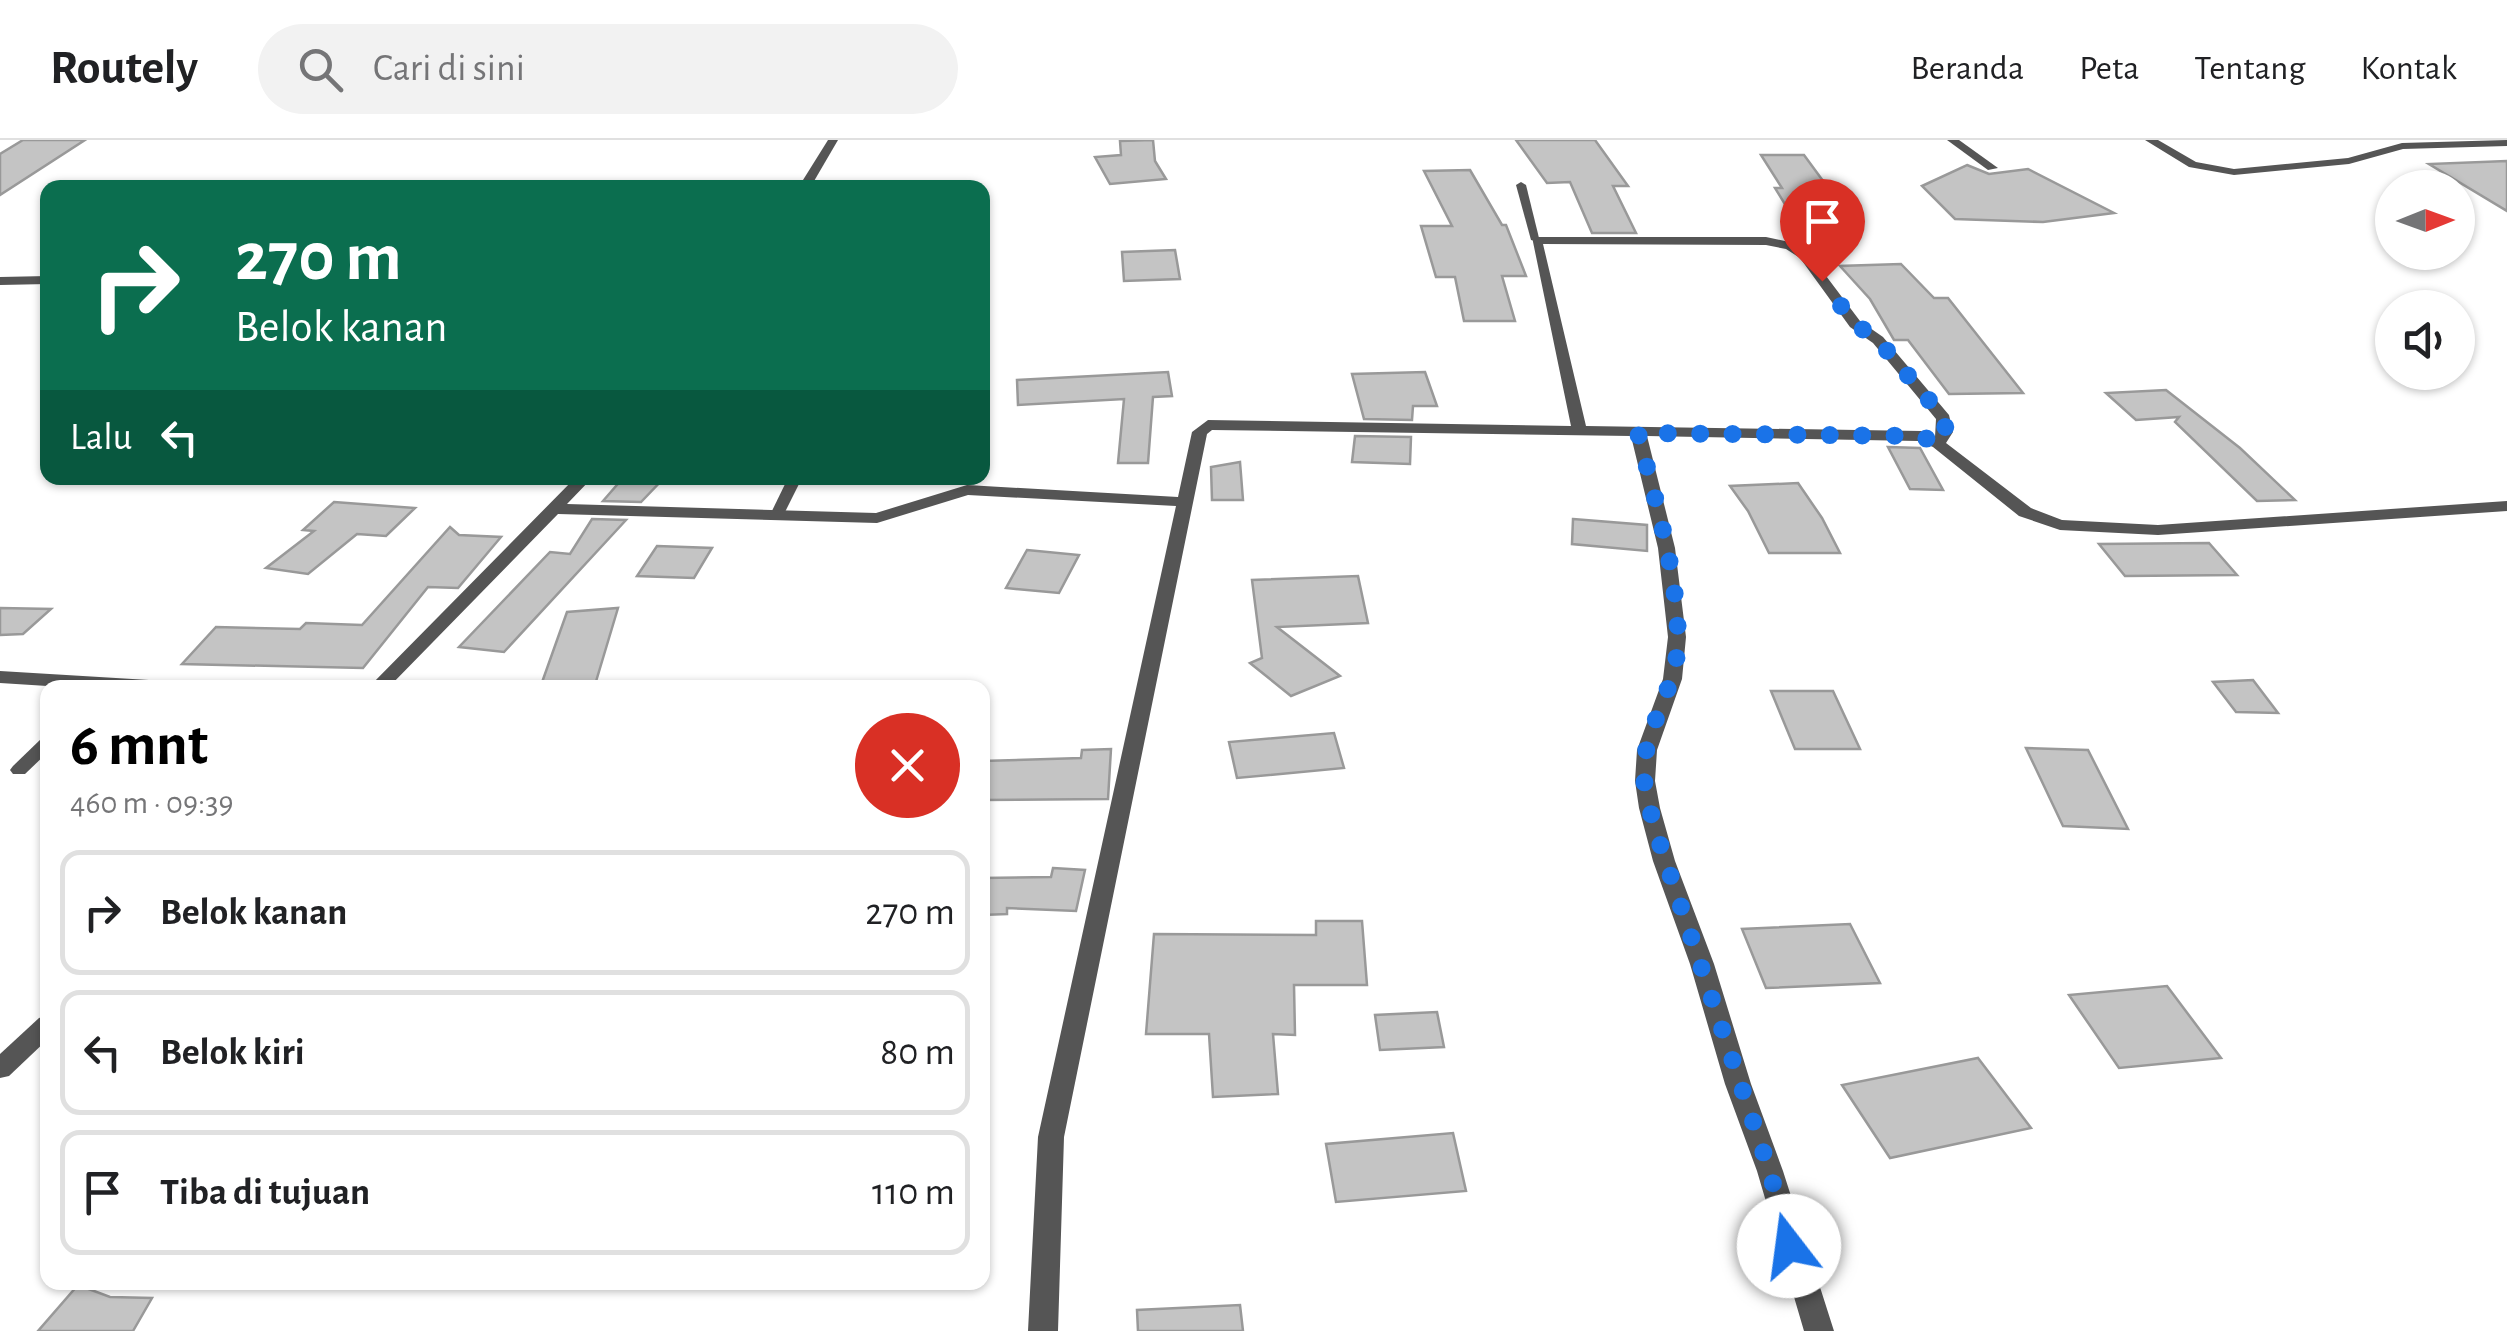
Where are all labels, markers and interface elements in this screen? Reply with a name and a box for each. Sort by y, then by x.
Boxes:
search box [258,24,958,114]
icon: search [293,42,348,97]
text: Routely [50,45,198,93]
text: Cari di sini [373,50,525,88]
text: Beranda [1910,51,2024,86]
text: Peta [2079,51,2139,86]
text: Tentang [2194,51,2305,86]
text: Kontak [2360,51,2457,86]
north arrow [2375,170,2475,270]
map controls [2375,170,2475,390]
pin [1780,179,1865,282]
icon: arrive [1795,194,1850,249]
icon: right [70,220,200,350]
text: 270 m [235,223,402,293]
button: sound [2375,290,2475,390]
text: Belok kanan [235,305,447,350]
icon: left [152,410,207,465]
text: Lalu [70,419,132,457]
button: close [855,713,960,818]
text: 6 mnt [70,716,208,776]
text: 460 m · 09:39 [70,787,234,819]
icon: right [75,885,130,940]
text: Belok kanan [160,894,347,932]
text: 270 m [865,894,955,932]
icon: left [75,1025,130,1080]
text: Belok kiri [160,1034,305,1072]
text: 80 m [880,1034,955,1072]
icon: arrive [75,1165,130,1220]
text: Tiba di tujuan [160,1174,370,1212]
text: 110 m [872,1174,955,1212]
position arrow [1737,1194,1841,1298]

